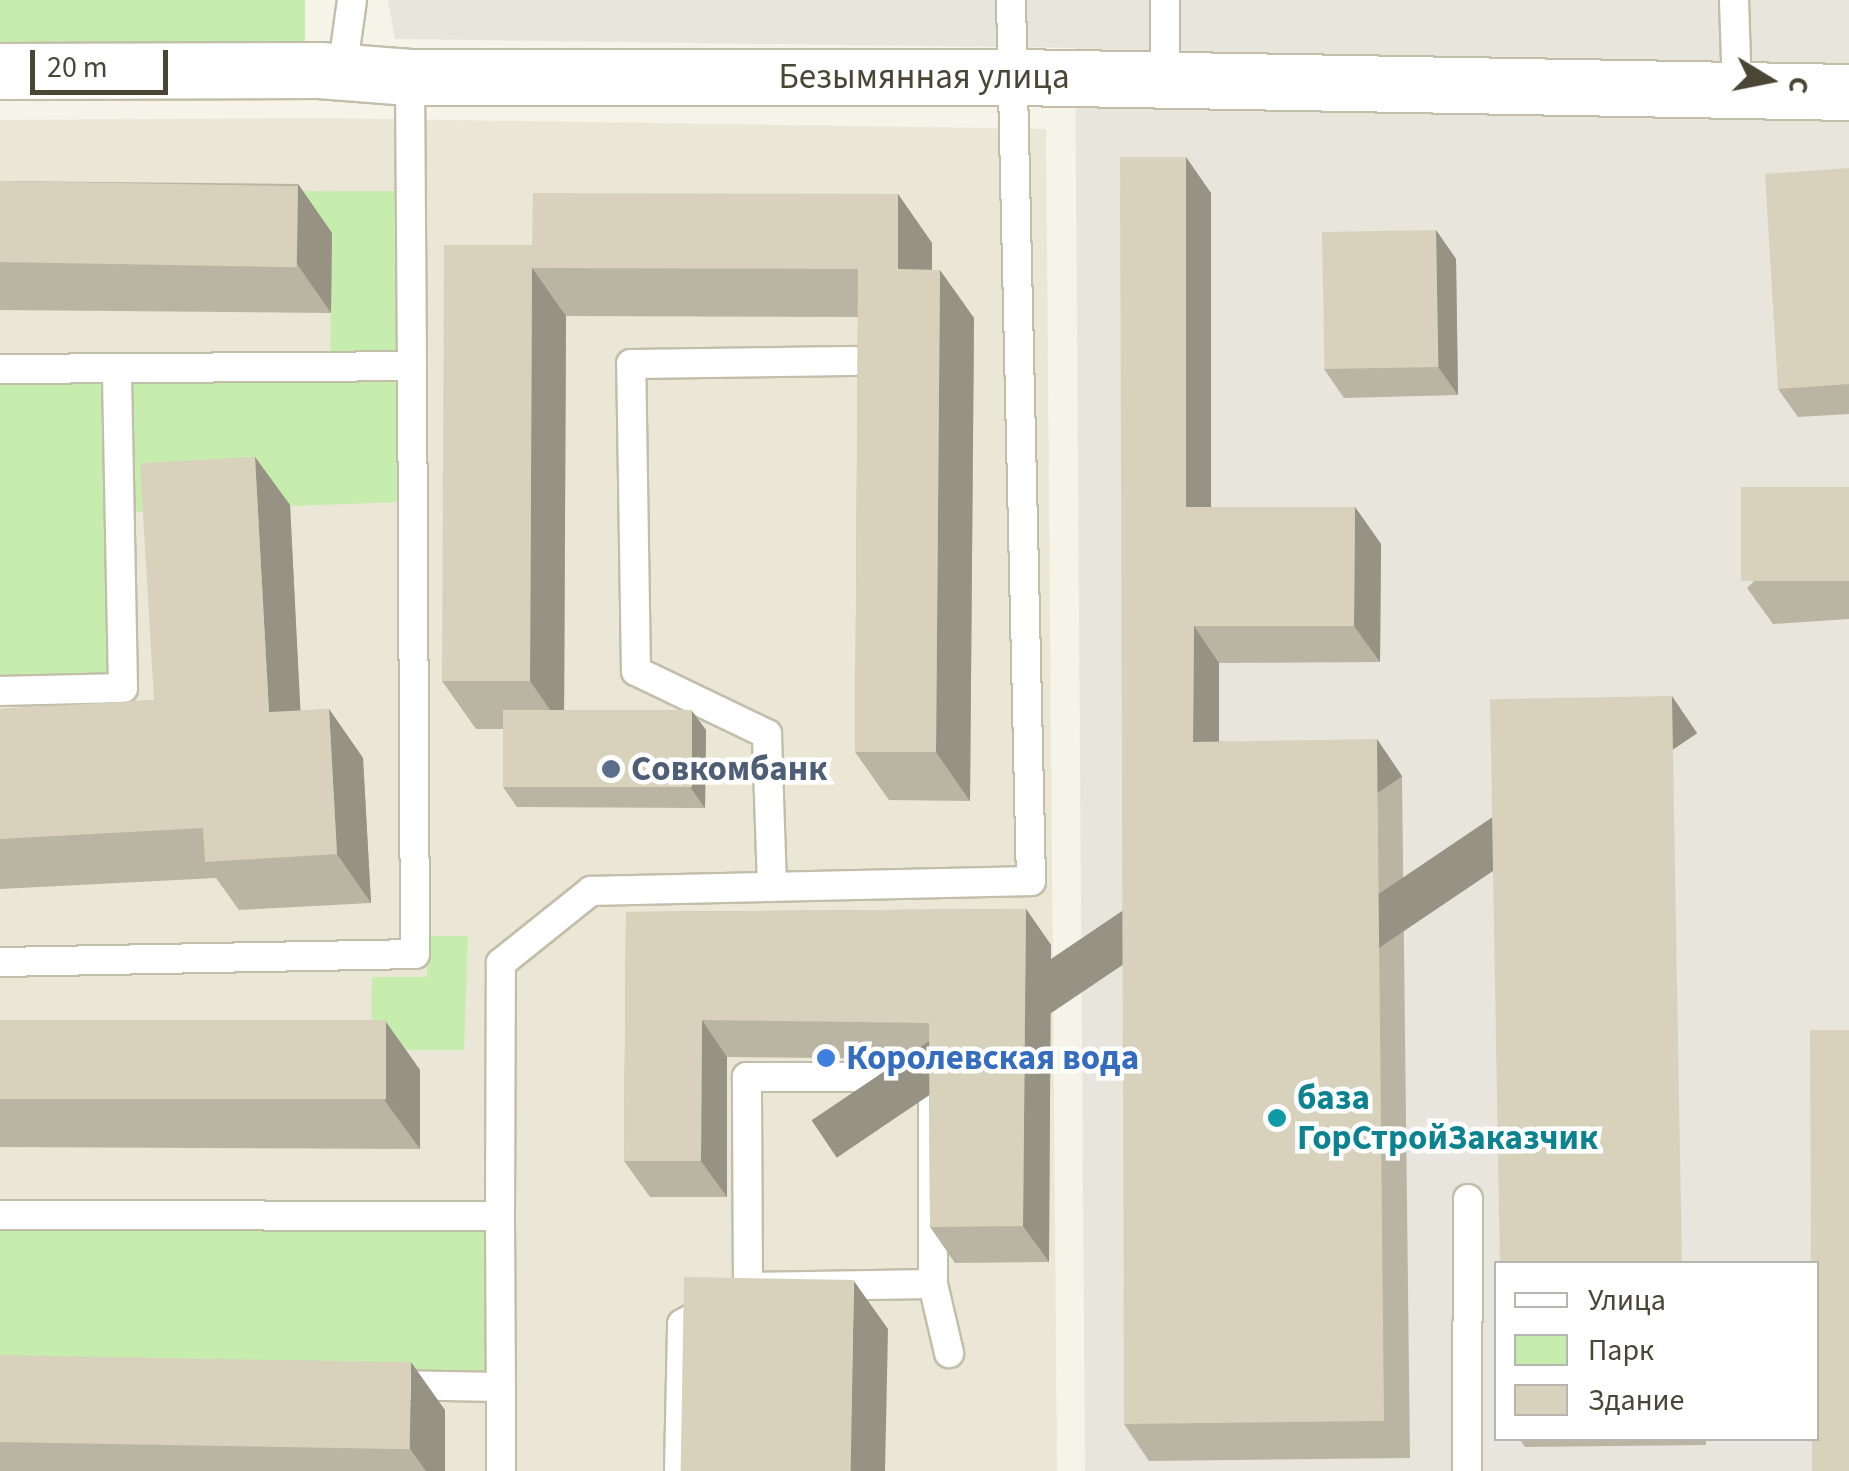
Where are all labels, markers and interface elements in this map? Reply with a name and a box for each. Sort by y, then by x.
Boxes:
scale bar [35,30,172,92]
north arrow [1719,30,1819,130]
text: 20 m [47,46,108,89]
street label: Безымянная улица [778,56,1070,98]
text: С [1777,74,1820,97]
place label: Совкомбанк [631,748,827,790]
marker: Совкомбанк [600,758,622,780]
place label: Королевская вода [846,1037,1139,1079]
marker: Королевская вода [815,1047,837,1069]
place label: база ГорСтройЗаказчик [1297,1077,1598,1159]
marker: база ГорСтройЗаказчик [1266,1107,1288,1129]
legend [1494,1261,1819,1441]
text: Улица [1588,1279,1666,1322]
text: Парк [1588,1329,1654,1372]
text: Здание [1588,1379,1684,1422]

